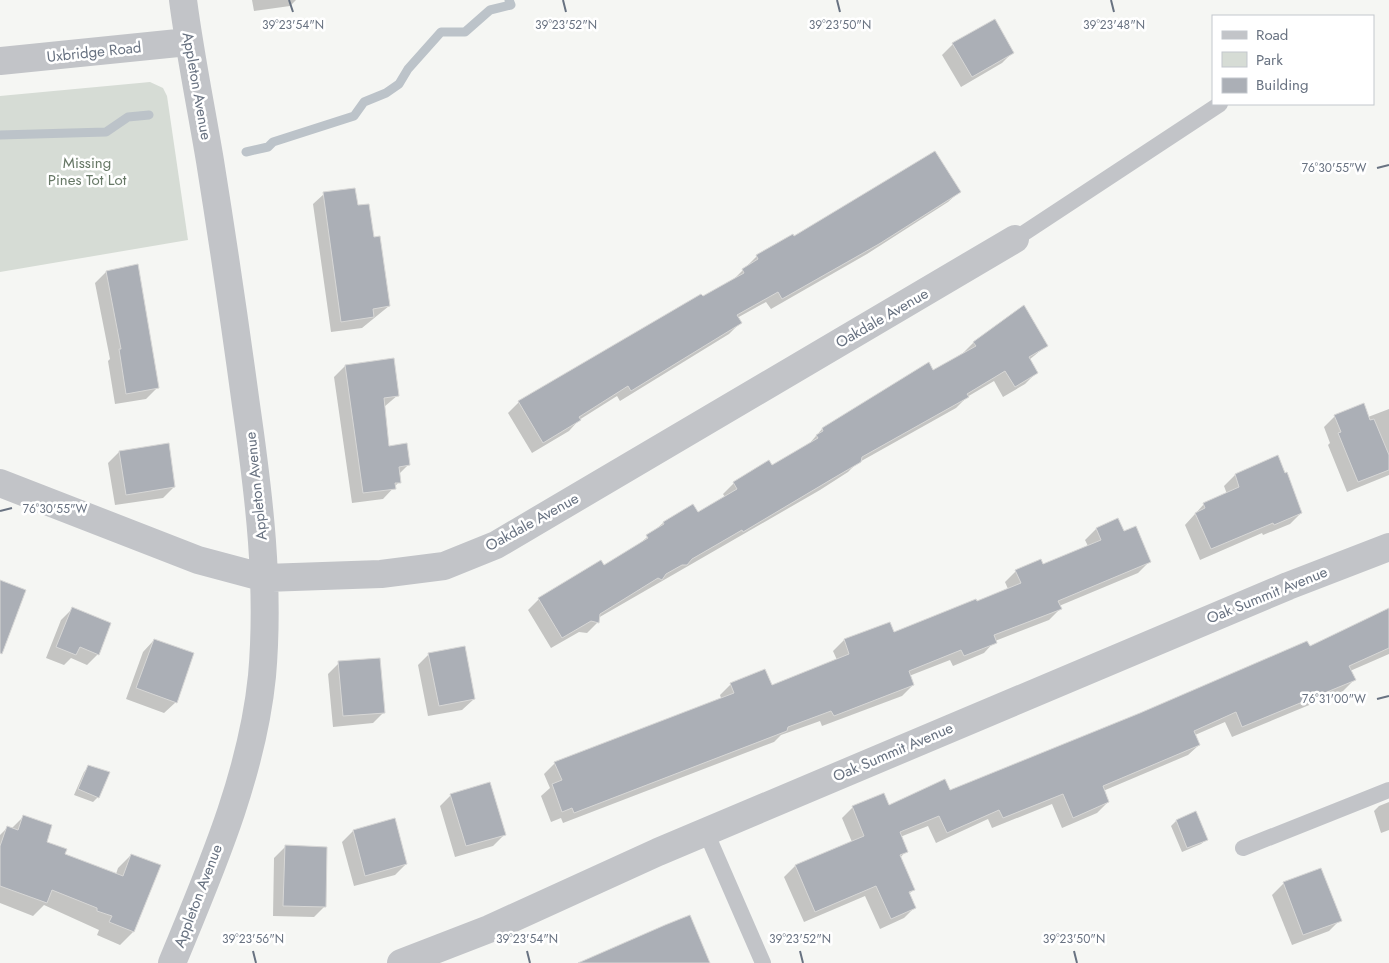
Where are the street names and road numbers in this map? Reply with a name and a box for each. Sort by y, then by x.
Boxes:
street label: Appleton Avenue [177,30,217,142]
street label: Uxbridge Road [46,36,142,68]
street label: Oakdale Avenue [832,282,933,353]
street label: Appleton Avenue [239,430,273,541]
street label: Oakdale Avenue [481,487,583,557]
street label: Oak Summit Avenue [1203,561,1331,629]
street label: Oak Summit Avenue [830,717,957,787]
street label: Appleton Avenue [168,841,228,951]

